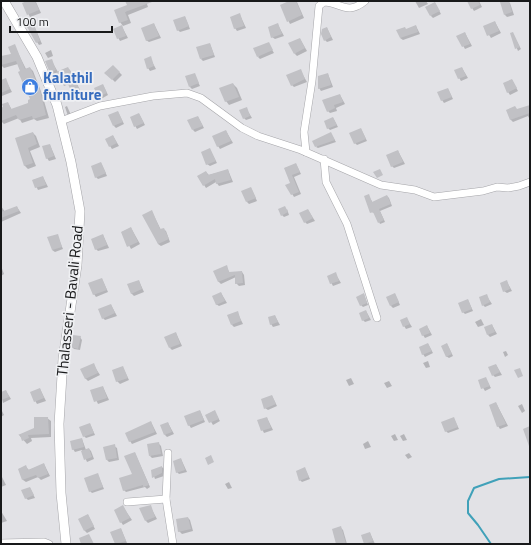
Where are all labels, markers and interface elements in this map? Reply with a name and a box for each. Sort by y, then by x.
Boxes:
scale bar [10,8,112,34]
text: 100 m [16,12,49,31]
place label: Kalathil furniture [43,66,102,106]
shop icon: Kalathil furniture [20,77,40,97]
street label: Thalasseri - Bavali Road [50,224,89,377]

